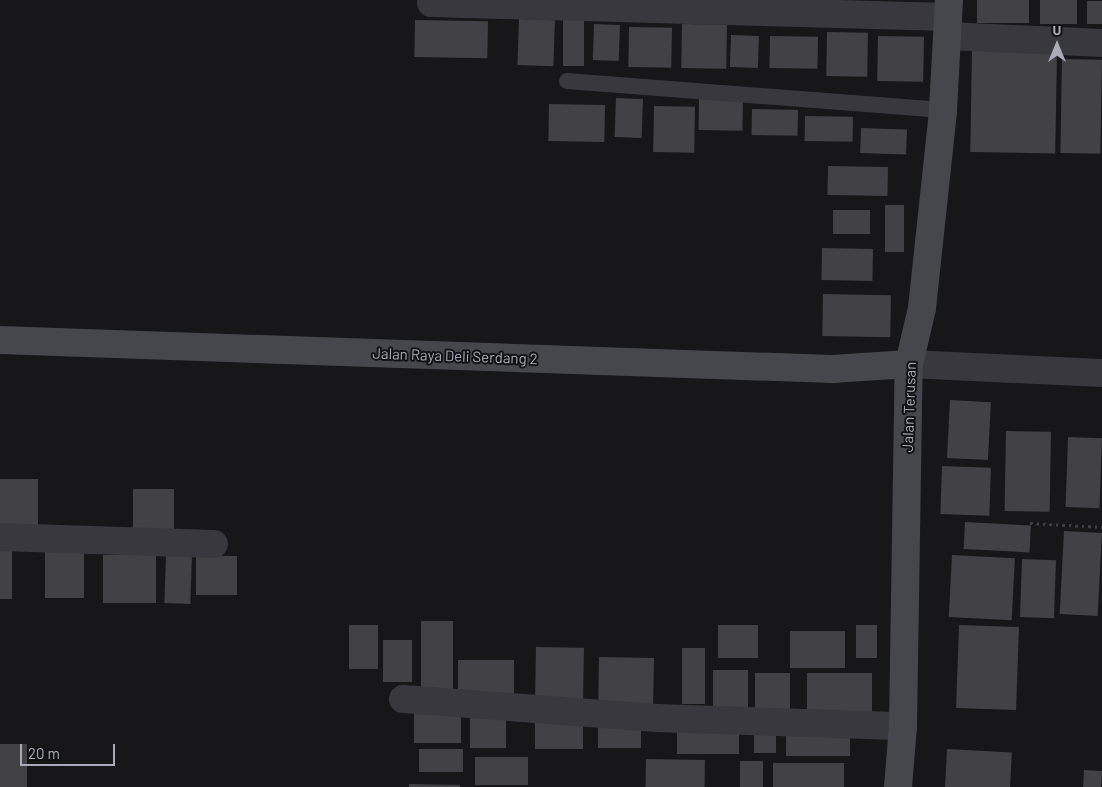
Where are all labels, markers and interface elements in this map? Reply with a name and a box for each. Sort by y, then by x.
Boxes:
north arrow [1032,20,1082,70]
text: U [1053,21,1061,38]
street label: Jalan Raya Deli Serdang 2 [372,344,538,368]
street label: Jalan Terusan [898,361,920,453]
scale bar [22,734,118,766]
text: 20 m [28,744,60,762]

